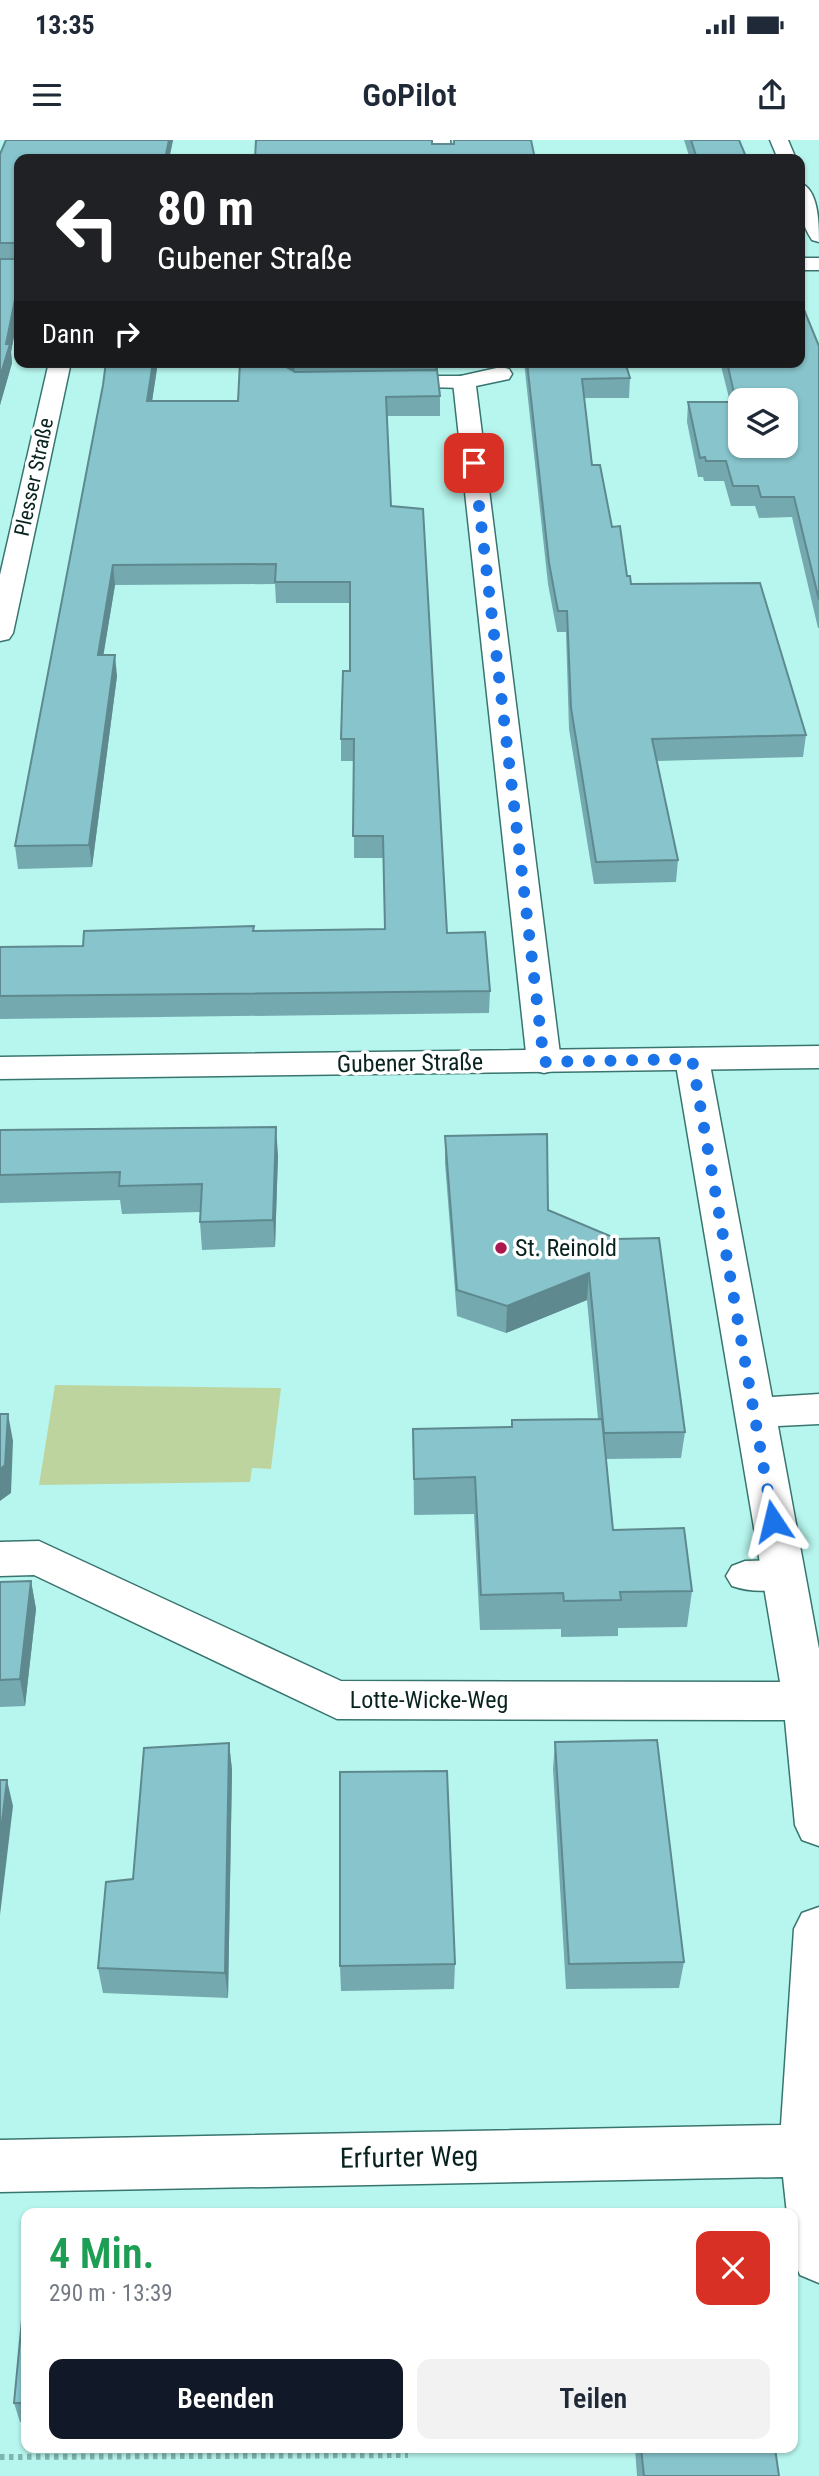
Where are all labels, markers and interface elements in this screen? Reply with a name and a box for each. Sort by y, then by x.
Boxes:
text: 13:35 [35,10,95,40]
icon: menu [28,76,66,114]
text: GoPilot [362,76,457,114]
icon: share [753,76,791,114]
text: 80 m [157,180,254,237]
icon: left [42,182,133,273]
text: Gubener Straße [157,239,352,277]
icon: right [108,315,146,353]
text: Dann [42,319,94,349]
map controls [728,388,798,458]
button: layers [728,388,798,458]
street label: Plesser Straße [10,415,58,538]
pin [444,433,504,493]
icon: arrive [455,444,493,482]
street label: Gubener Straße [337,1048,483,1078]
place label: St. Reinold [515,1234,617,1262]
marker: St. Reinold [493,1240,509,1256]
position arrow [736,1484,810,1558]
street label: Lotte-Wicke-Weg [350,1686,508,1714]
street label: Erfurter Weg [339,2139,479,2175]
text: 4 Min. [49,2229,155,2278]
button: close [696,2231,770,2305]
text: 290 m · 13:39 [49,2280,173,2307]
button: Beenden [49,2359,403,2439]
button: Teilen [417,2359,770,2439]

